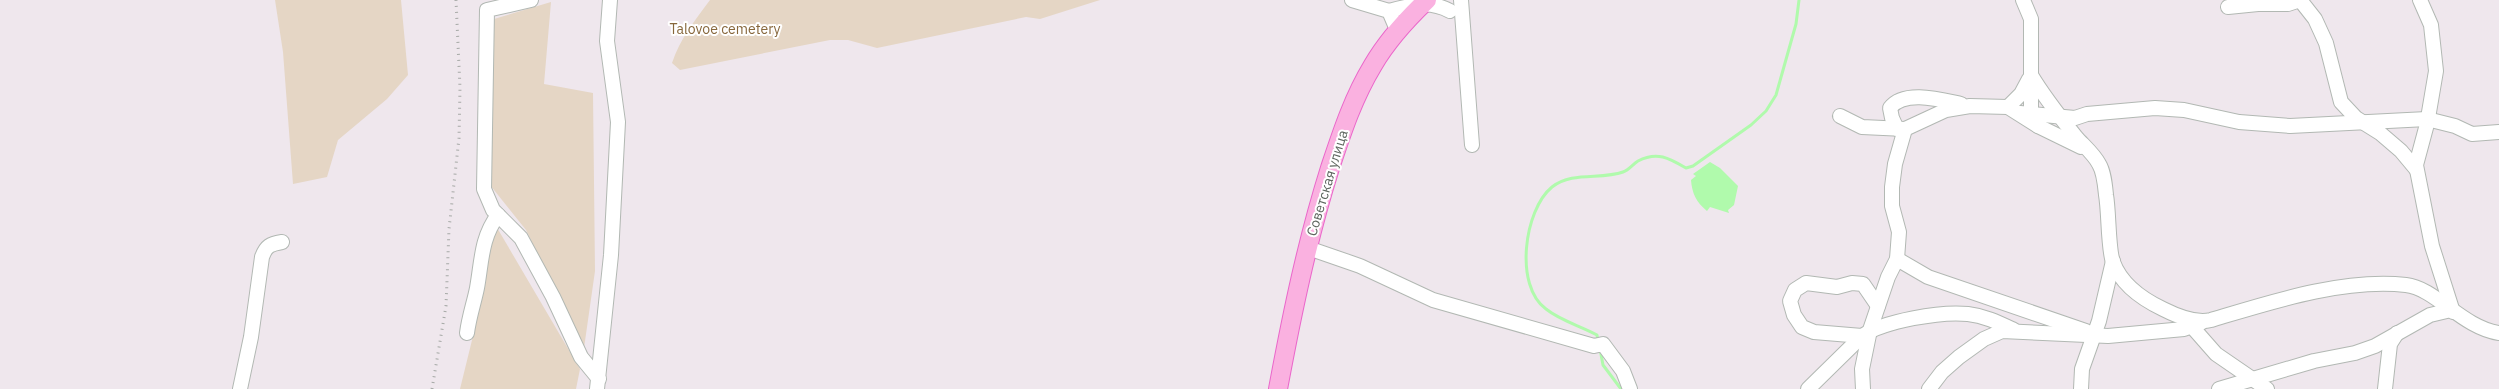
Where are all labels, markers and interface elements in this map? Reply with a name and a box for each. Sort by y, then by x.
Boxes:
park label: Talovoe cemetery [669,20,781,38]
street label: Советская улица [1302,127,1352,238]

